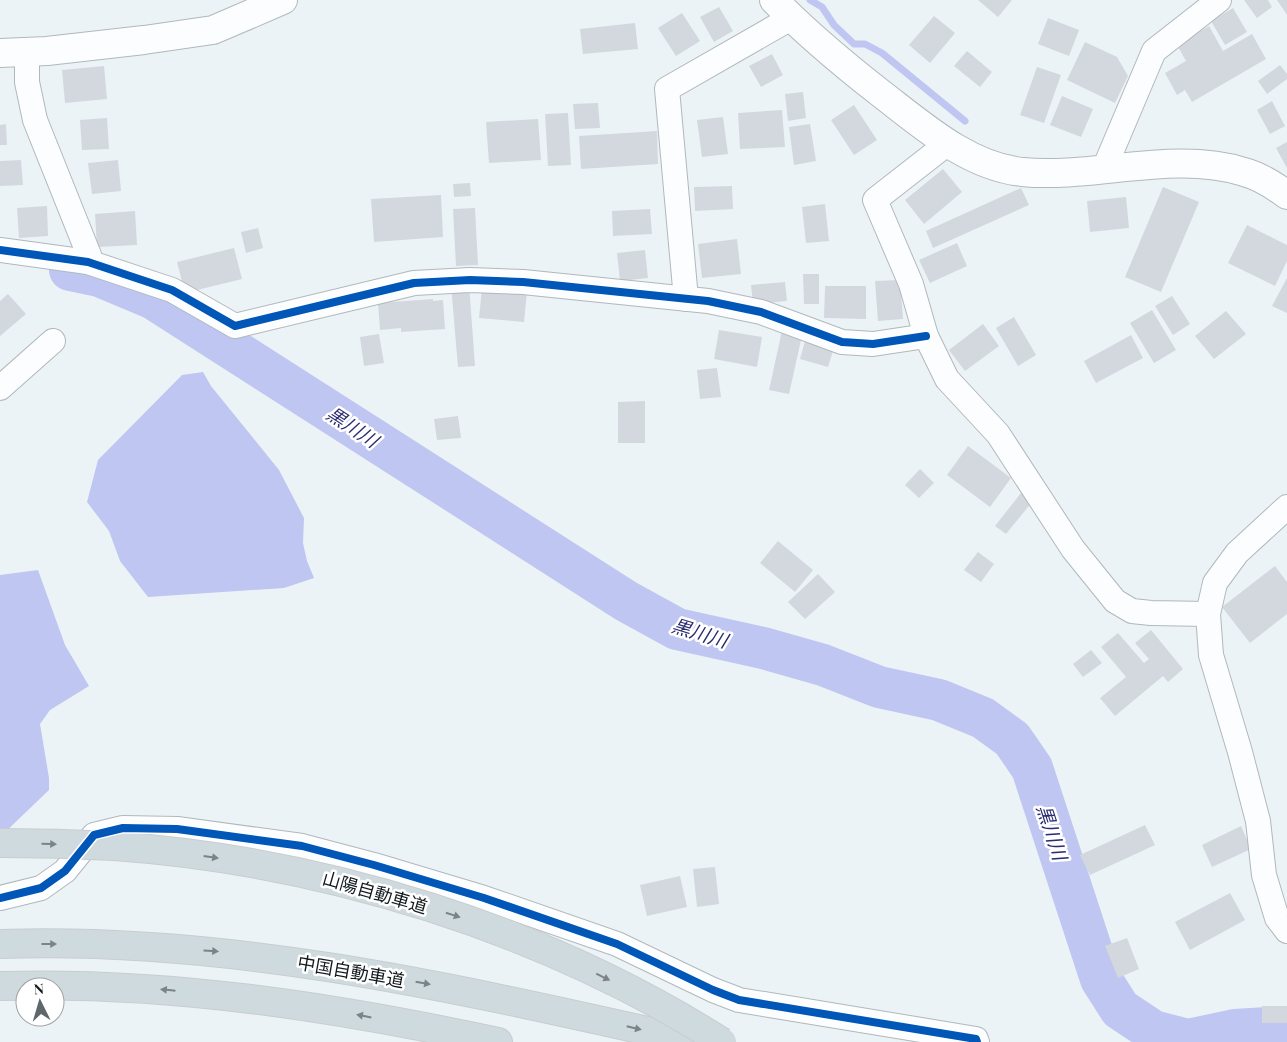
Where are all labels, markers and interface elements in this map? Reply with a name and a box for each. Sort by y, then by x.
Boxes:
water label: 黒川川 [322,400,386,454]
water label: 黒川川 [669,611,733,653]
water label: 黒川川 [1032,801,1075,865]
one-way arrow [41,840,57,848]
one-way arrow [203,853,219,861]
street label: 山陽自動車道 [320,866,430,918]
one-way arrow [446,912,461,919]
one-way arrow [41,940,57,948]
one-way arrow [203,948,219,956]
street label: 中国自動車道 [296,950,406,992]
one-way arrow [596,974,610,982]
north arrow [15,977,65,1027]
text: N [33,979,45,998]
one-way arrow [416,980,432,988]
one-way arrow [160,986,176,994]
one-way arrow [356,1012,372,1020]
one-way arrow [626,1024,641,1032]

